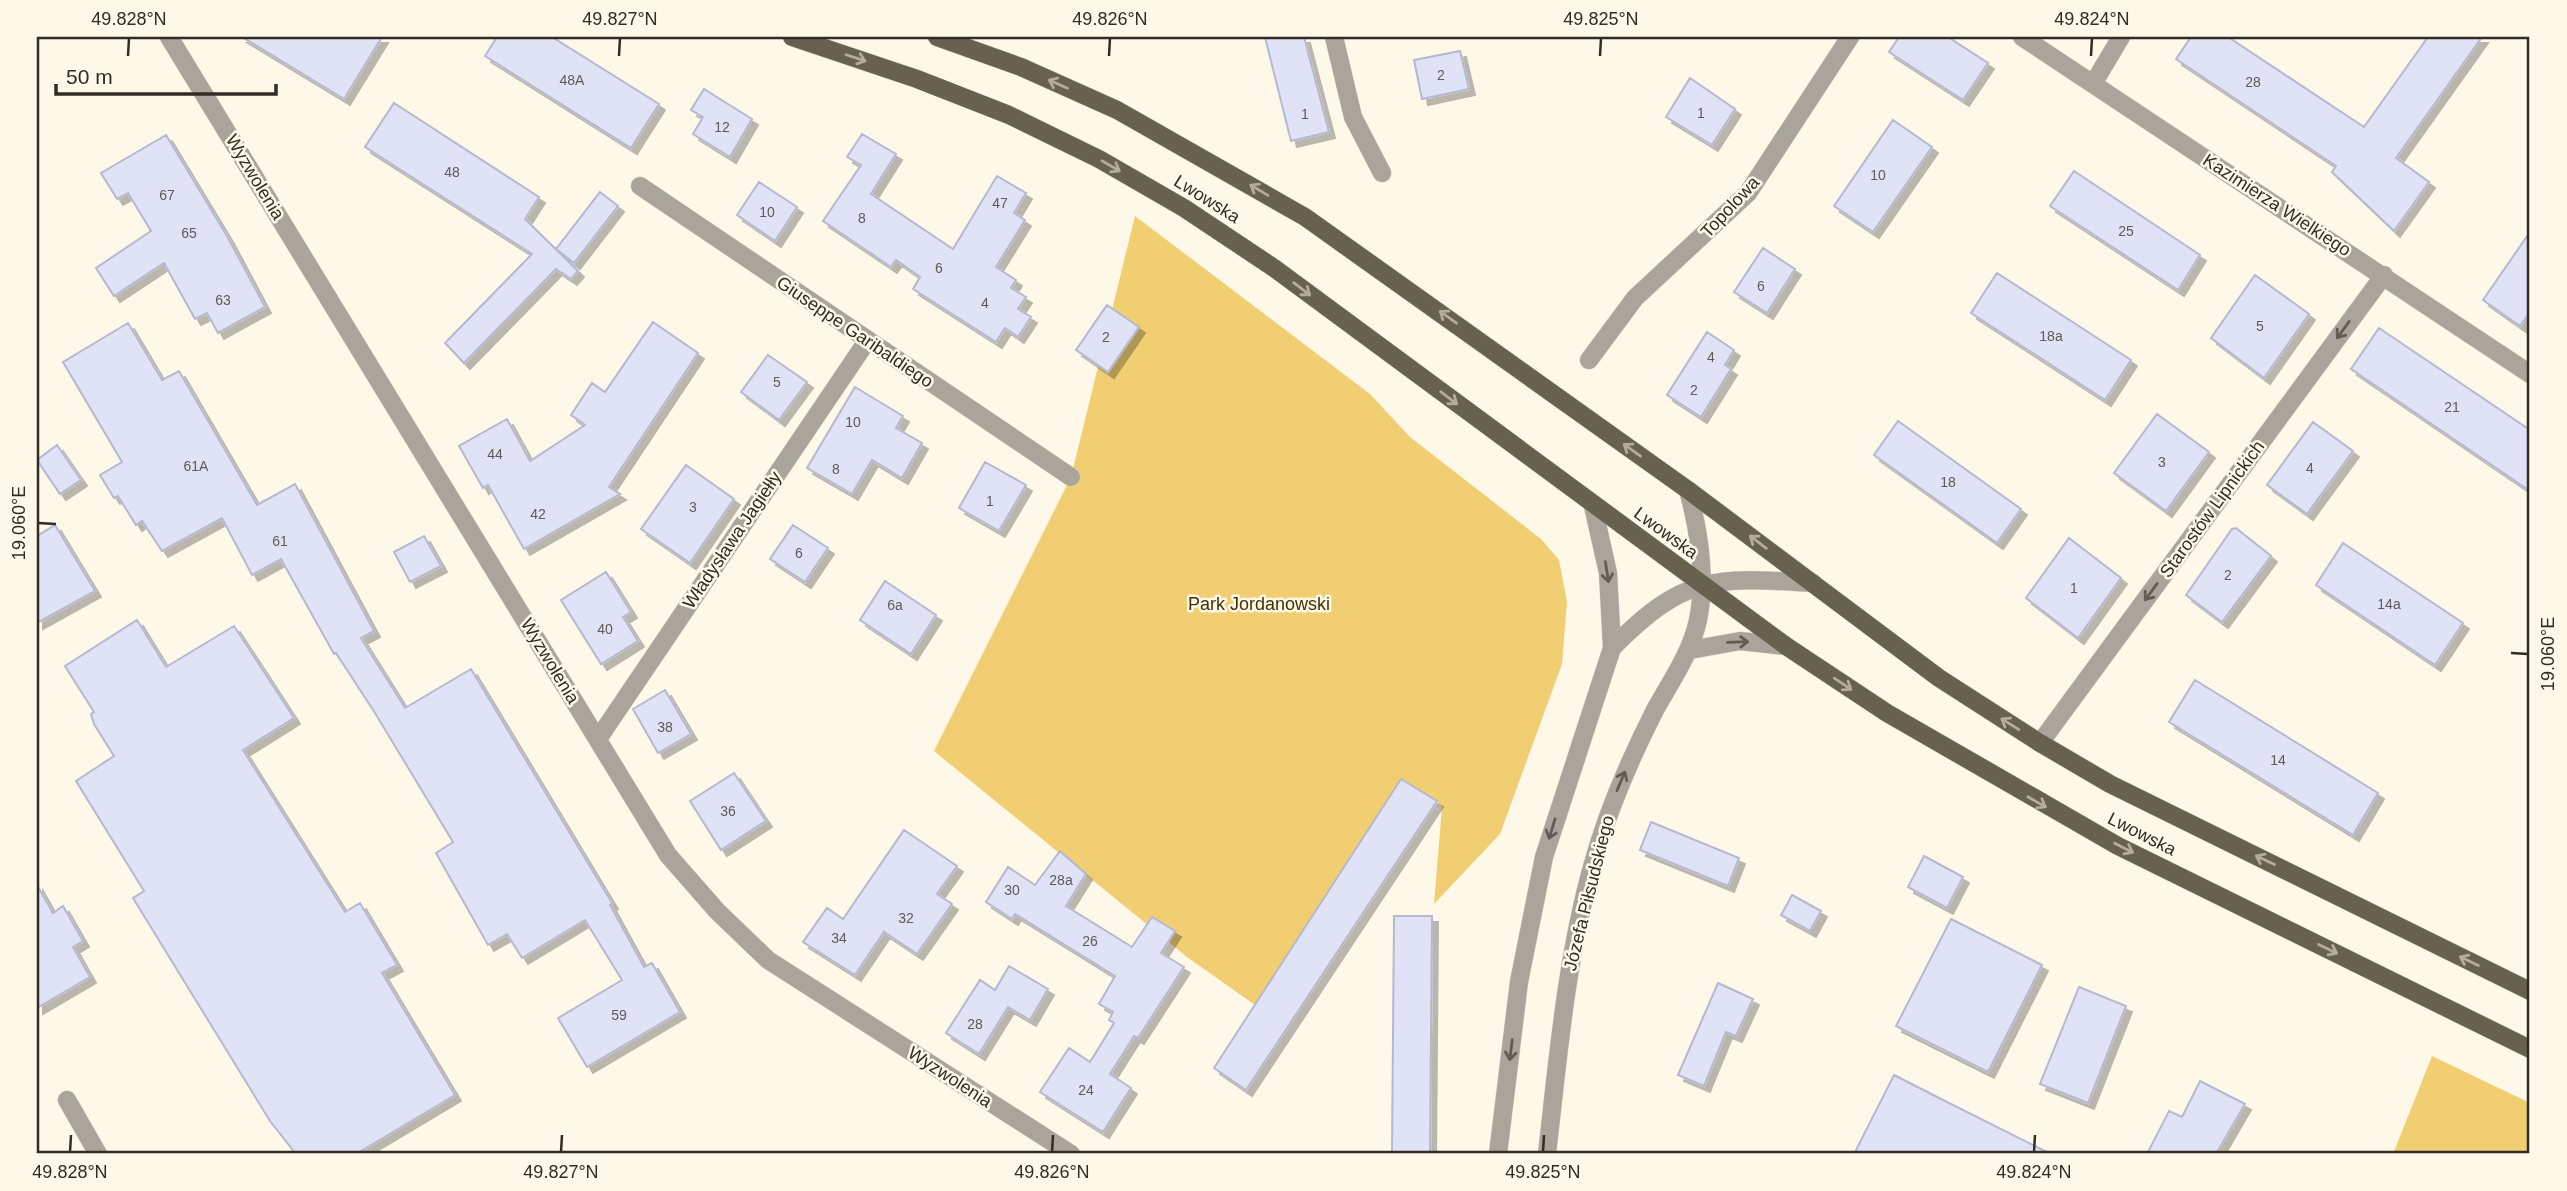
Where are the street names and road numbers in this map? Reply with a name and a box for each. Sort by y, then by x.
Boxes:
street label: Wyzwolenia [222,131,289,224]
street label: Kazimierza Wielkiego [2199,150,2355,260]
street label: Lwowska [1170,171,1245,228]
street label: Topolowa [1697,172,1764,242]
street label: Giuseppe Garibaldiego [773,272,937,392]
street label: Starostów Lipnickich [2156,437,2268,581]
street label: Władysława Jagiełły [679,468,785,612]
street label: Lwowska [1630,503,1703,563]
street label: Wyzwolenia [517,615,584,708]
street label: Lwowska [2104,808,2180,860]
street label: Józefa Piłsudskiego [1560,813,1618,973]
street label: Wyzwolenia [904,1043,996,1112]

